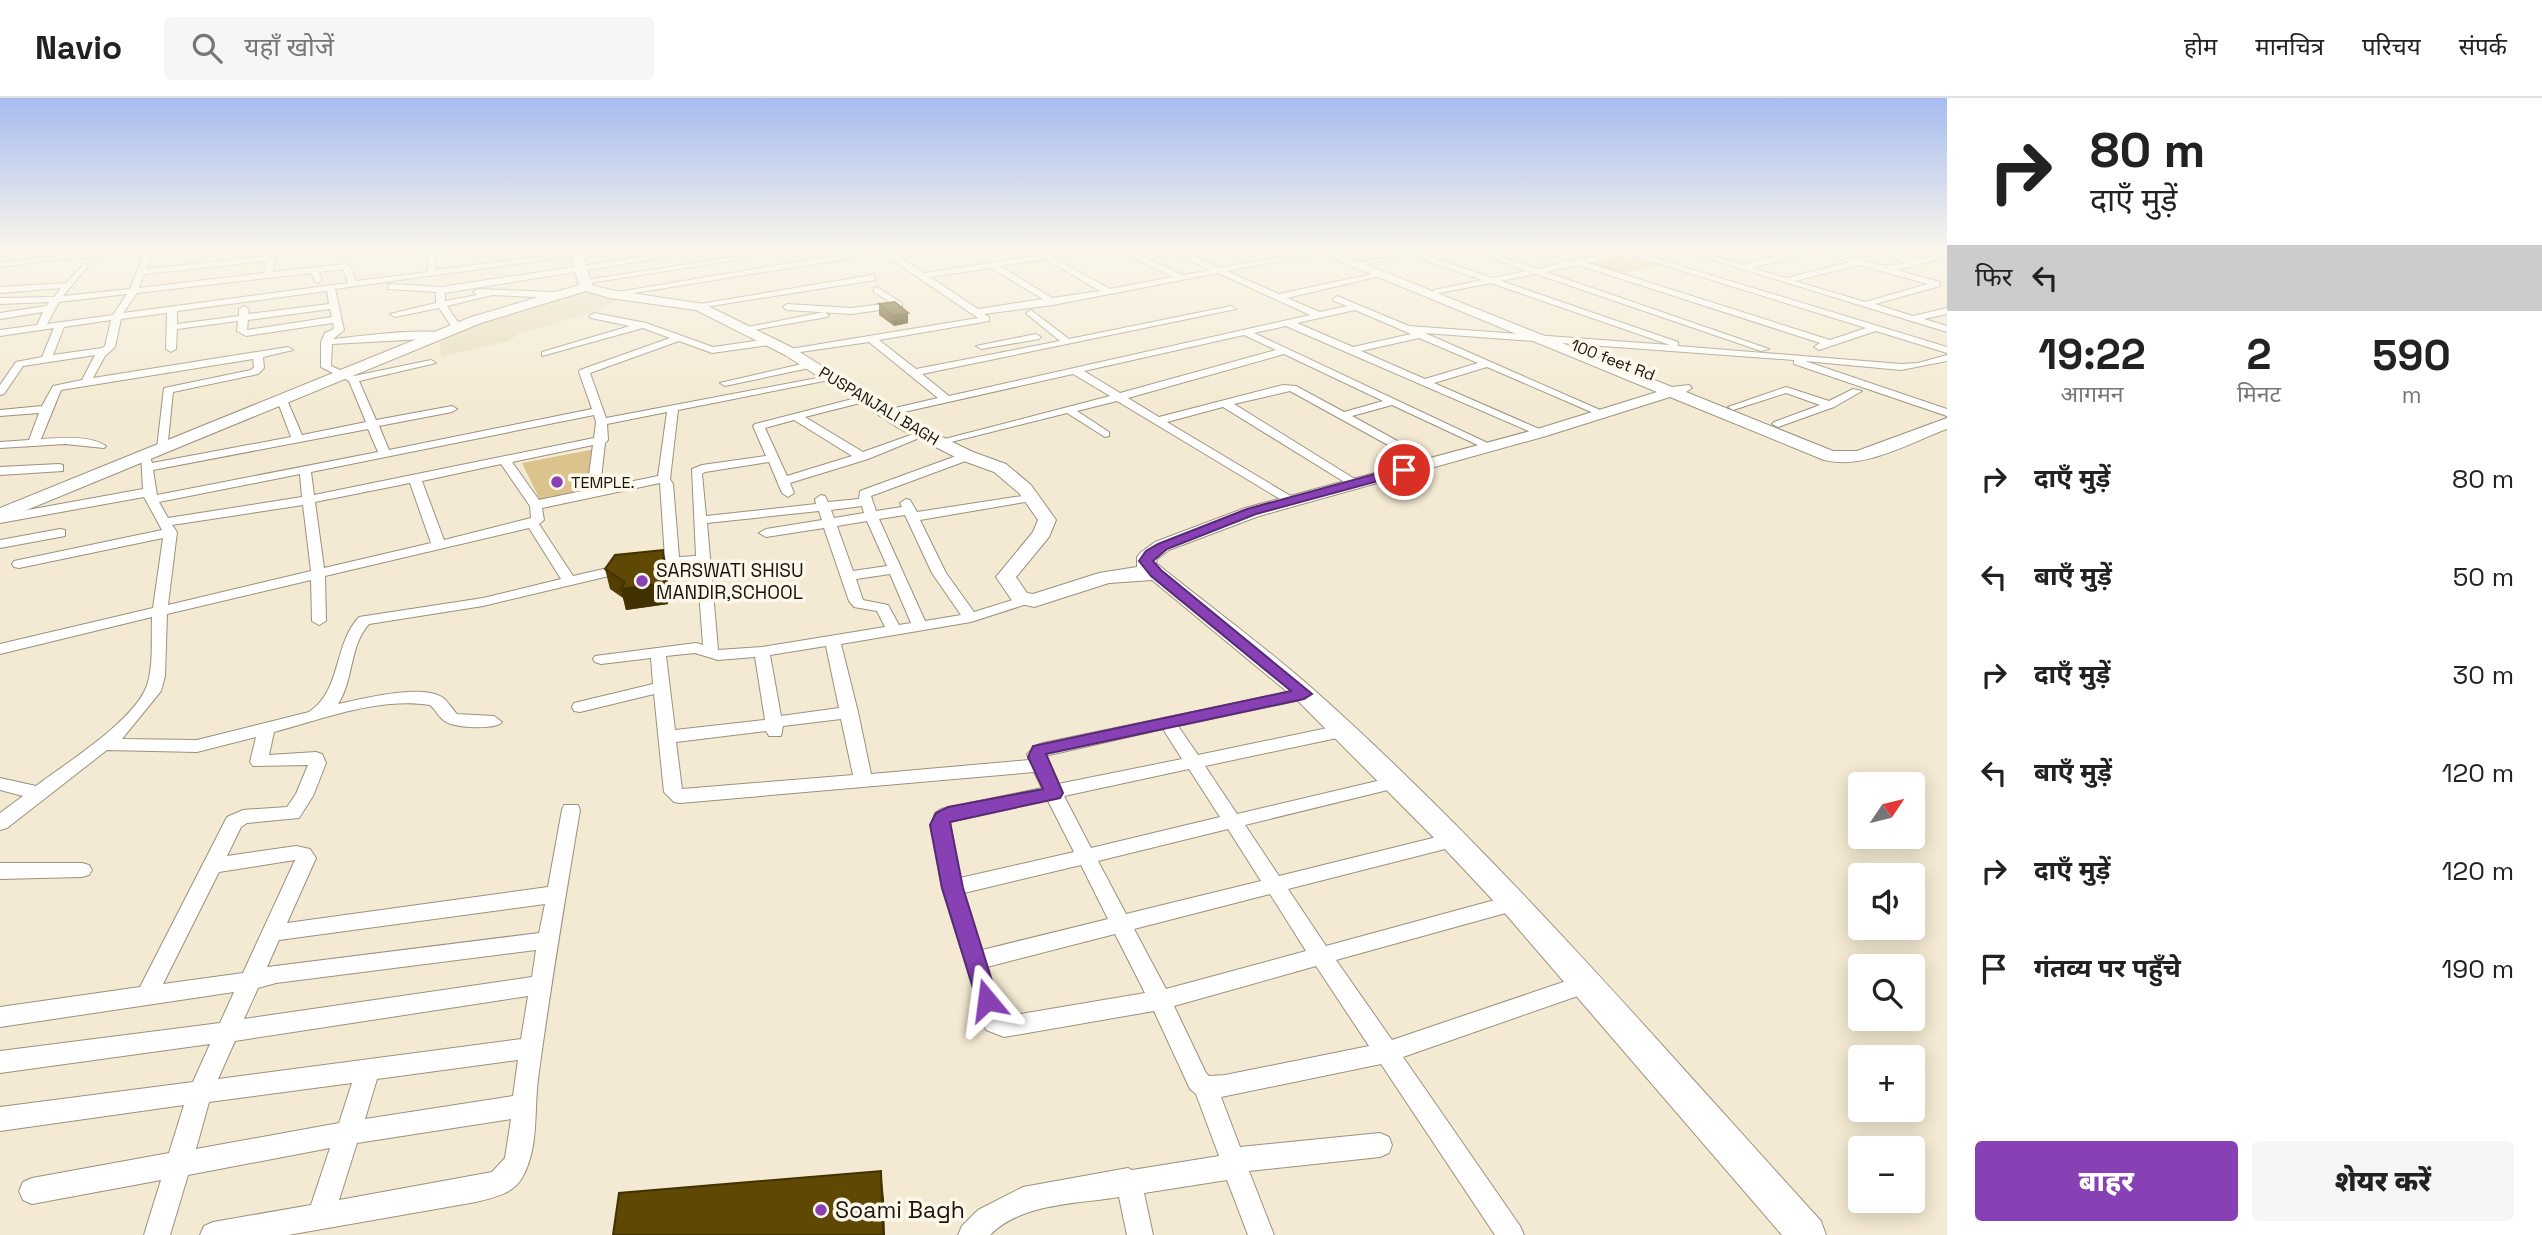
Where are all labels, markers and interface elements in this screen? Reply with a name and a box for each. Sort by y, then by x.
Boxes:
search box [164,17,654,80]
text: Navio [35,27,122,69]
icon: search [188,29,226,67]
text: यहाँ खोजें [244,30,334,64]
text: होम [2184,31,2217,62]
text: मानचित्र [2255,31,2324,62]
text: परिचय [2362,31,2421,62]
text: संपर्क [2459,31,2507,62]
text: 80 m [2090,119,2205,181]
icon: right [1975,126,2066,217]
text: दाएँ मुड़ें [2090,180,2177,220]
icon: left [2026,259,2064,297]
text: फिर [1975,260,2012,294]
text: 19:22 [2038,328,2146,381]
text: 2 [2247,328,2271,381]
text: 590 [2372,329,2451,382]
street label: 100 feet Rd [1568,334,1658,386]
street label: PUSPANJALI BAGH [815,362,943,450]
text: आगमन [2060,379,2123,409]
text: मिनट [2237,379,2281,409]
text: m [2402,380,2421,410]
pin [1374,440,1434,500]
icon: arrive [1385,451,1423,489]
icon: right [1975,460,2013,498]
text: दाएँ मुड़ें [2034,461,2110,495]
text: 80 m [2452,462,2514,496]
place label: TEMPLE. [571,472,635,493]
marker: TEMPLE. [549,474,565,490]
place label: SARSWATI SHISU MANDIR,SCHOOL [656,558,804,605]
icon: left [1975,558,2013,596]
text: बाएँ मुड़ें [2034,559,2112,593]
text: 50 m [2453,560,2514,594]
marker: SARSWATI SHISU MANDIR,SCHOOL [634,573,650,589]
icon: right [1975,656,2013,694]
text: दाएँ मुड़ें [2034,657,2110,691]
text: 30 m [2453,658,2514,692]
icon: left [1975,754,2013,792]
text: बाएँ मुड़ें [2034,755,2112,789]
text: 120 m [2442,756,2514,790]
north arrow [1848,772,1925,849]
map controls [1848,772,1925,1213]
icon: right [1975,852,2013,890]
text: दाएँ मुड़ें [2034,853,2110,887]
text: 120 m [2442,854,2514,888]
button: sound [1848,863,1925,940]
icon: arrive [1975,950,2013,988]
text: गंतव्य पर पहुँचे [2034,951,2181,985]
text: 190 m [2442,952,2514,986]
button: search [1848,954,1925,1031]
position arrow [950,963,1024,1037]
button: + [1848,1045,1925,1122]
button: − [1848,1136,1925,1213]
button: बाहर [1975,1141,2238,1221]
button: शेयर करें [2252,1141,2514,1221]
place label: Soami Bagh [835,1195,965,1225]
marker: Soami Bagh [813,1202,829,1218]

